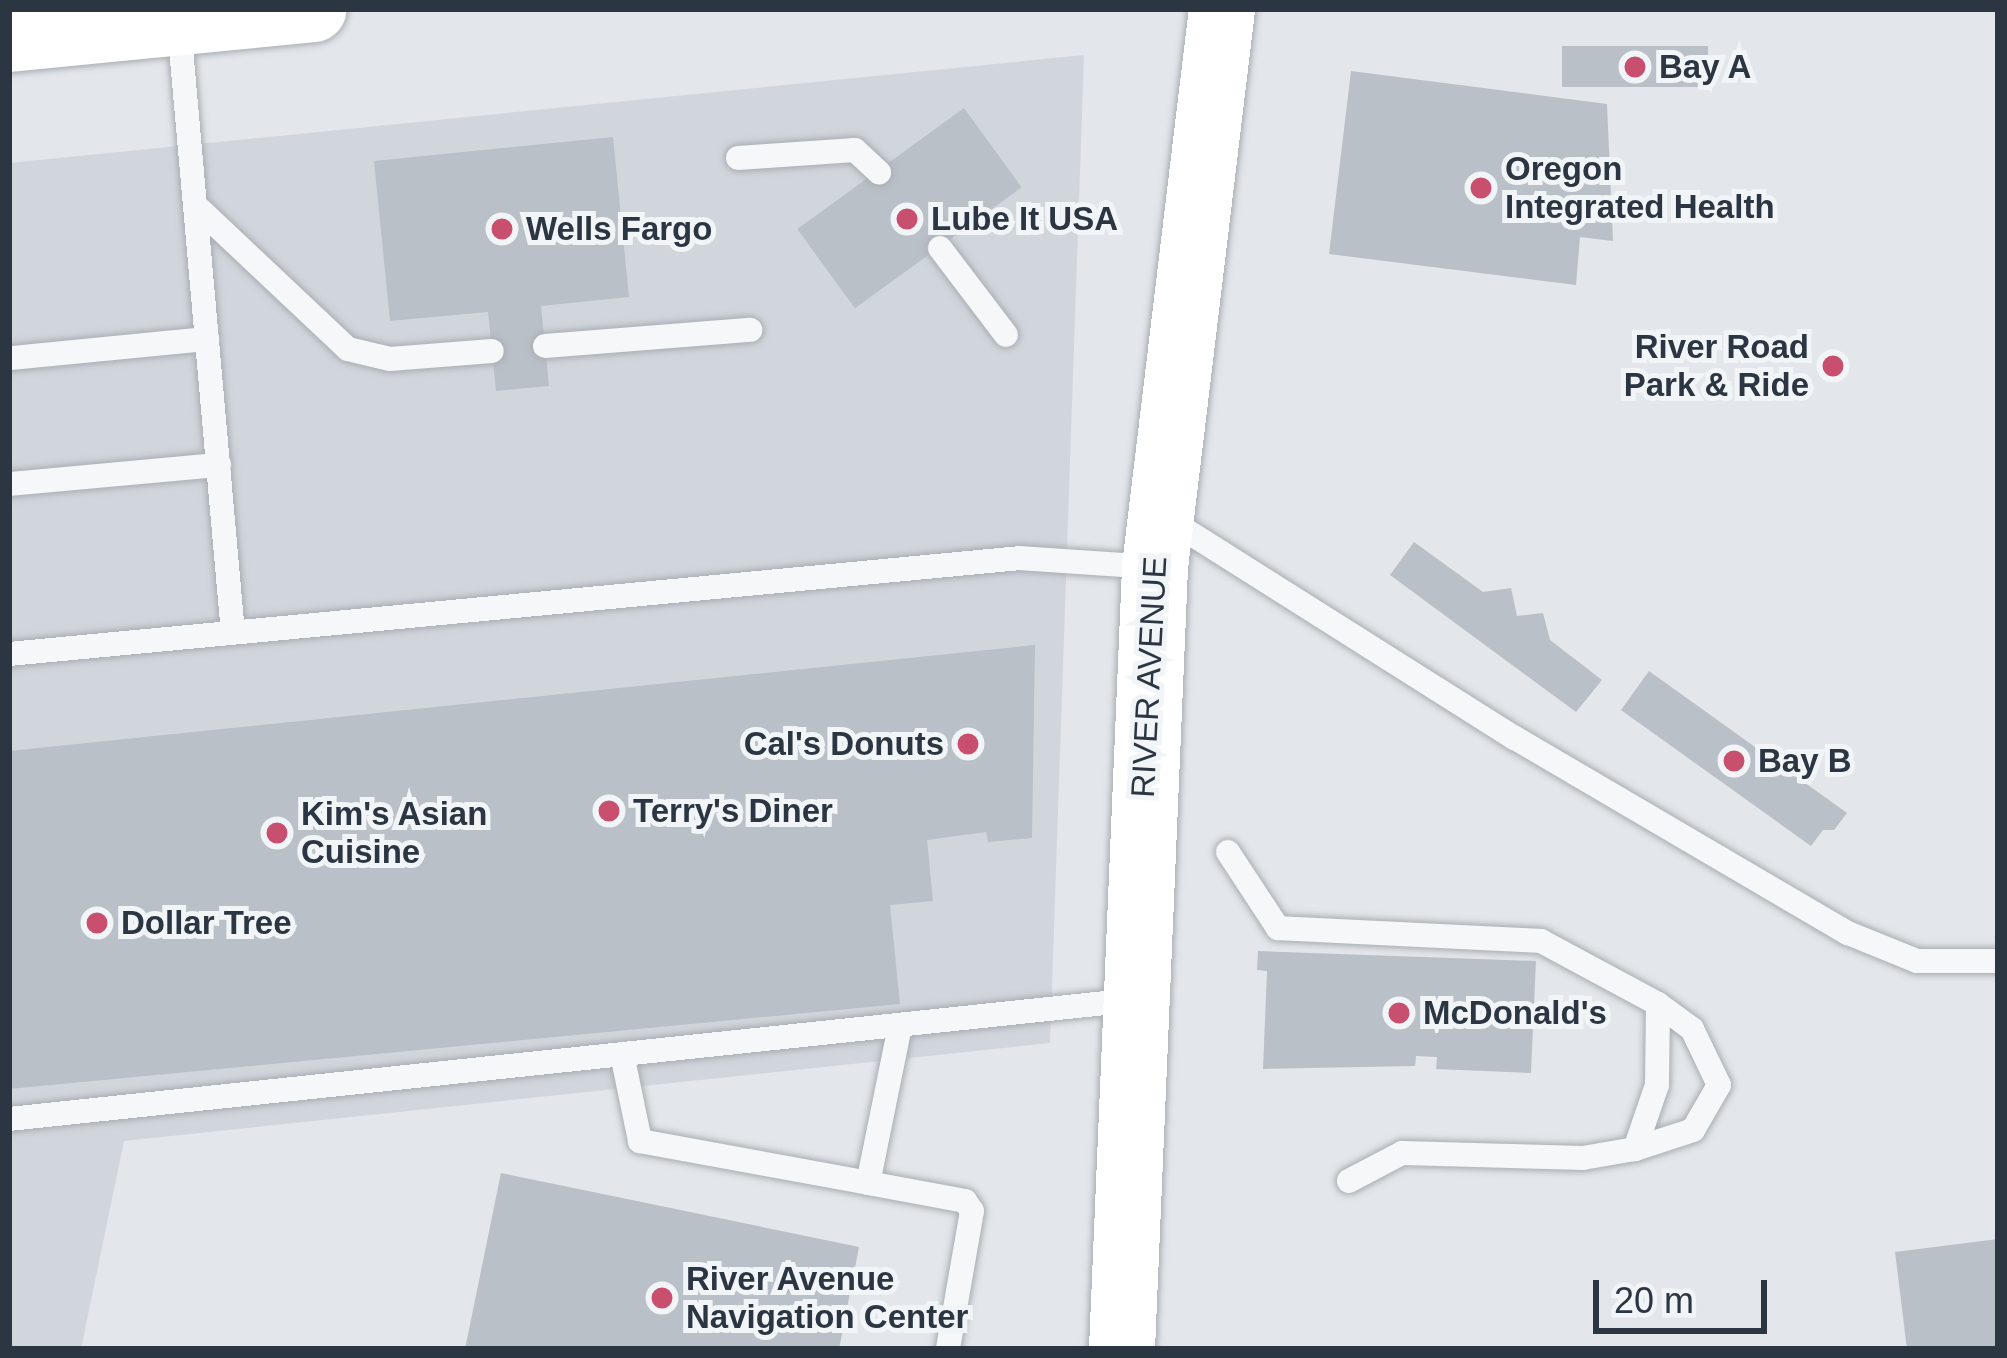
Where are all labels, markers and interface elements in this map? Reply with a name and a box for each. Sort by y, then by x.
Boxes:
place label: Bay A [1659,47,1753,87]
marker: Bay A [1622,54,1648,80]
place label: Oregon Integrated Health [1505,149,1775,227]
marker: Oregon Integrated Health [1468,175,1494,201]
place label: Lube It USA [931,199,1118,239]
marker: Lube It USA [894,206,920,232]
place label: Wells Fargo [526,209,712,249]
marker: Wells Fargo [489,216,515,242]
place label: River Road Park & Ride [1624,327,1809,405]
marker: River Road Park & Ride [1820,353,1846,379]
street label: RIVER AVENUE [1123,554,1175,800]
place label: Cal's Donuts [744,724,944,764]
marker: Cal's Donuts [955,731,981,757]
place label: Bay B [1758,741,1852,781]
marker: Bay B [1721,748,1747,774]
place label: Terry's Diner [633,791,833,831]
place label: Kim's Asian Cuisine [301,794,489,872]
marker: Terry's Diner [596,798,622,824]
marker: Kim's Asian Cuisine [264,820,290,846]
place label: Dollar Tree [121,903,292,943]
marker: Dollar Tree [84,910,110,936]
place label: McDonald's [1423,993,1607,1033]
marker: McDonald's [1386,1000,1412,1026]
scale bar [1599,1256,1773,1330]
place label: River Avenue Navigation Center [686,1259,968,1337]
text: 20 m [1614,1280,1694,1321]
marker: River Avenue Navigation Center [649,1285,675,1311]

